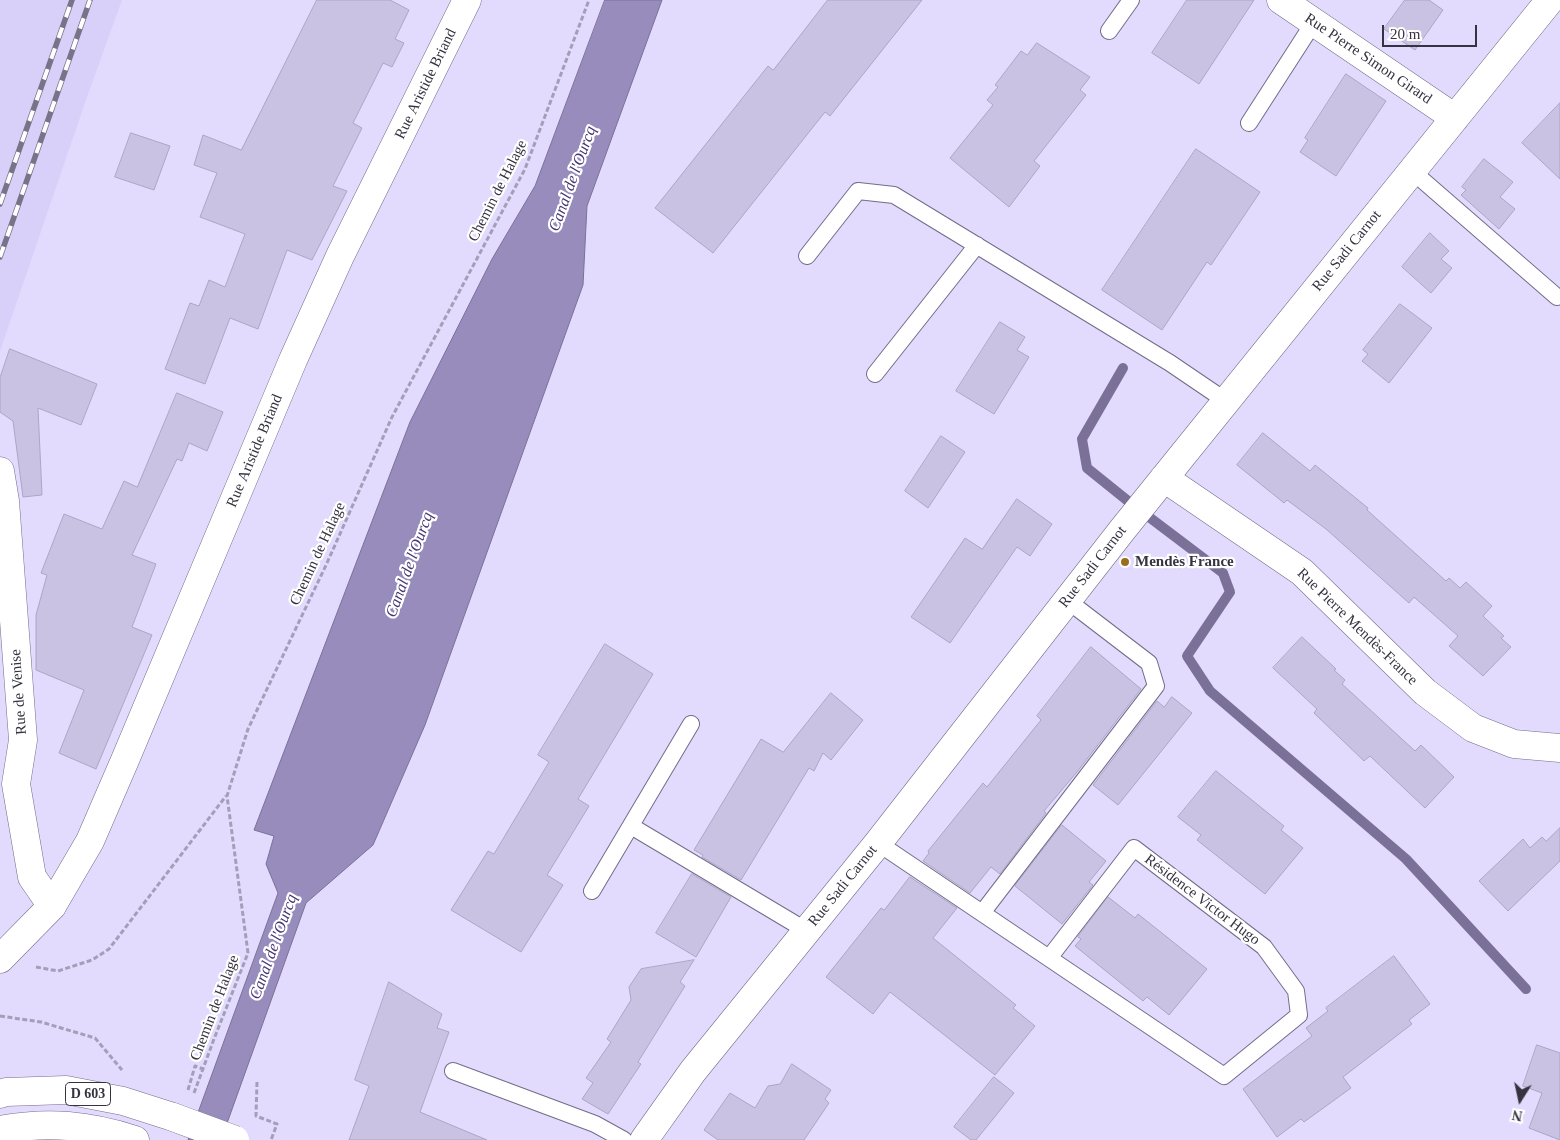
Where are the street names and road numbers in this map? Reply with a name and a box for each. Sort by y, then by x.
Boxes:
street label: Rue Pierre Simon Girard [1301,10,1435,108]
street label: Rue Aristide Briand [391,26,461,142]
street label: Chemin de Halage [465,137,531,245]
street label: Rue Sadi Carnot [1309,207,1385,295]
street label: Rue Aristide Briand [223,392,287,510]
street label: Chemin de Halage [286,500,350,608]
street label: Rue Sadi Carnot [1055,522,1131,612]
street label: Rue Pierre Mendès-France [1293,565,1421,689]
street label: Rue de Venise [7,649,31,735]
street label: Rue Sadi Carnot [805,842,881,930]
street label: Résidence Victor Hugo [1141,851,1263,949]
street label: Chemin de Halage [187,953,243,1063]
road number: D 603 [66,1082,110,1106]

